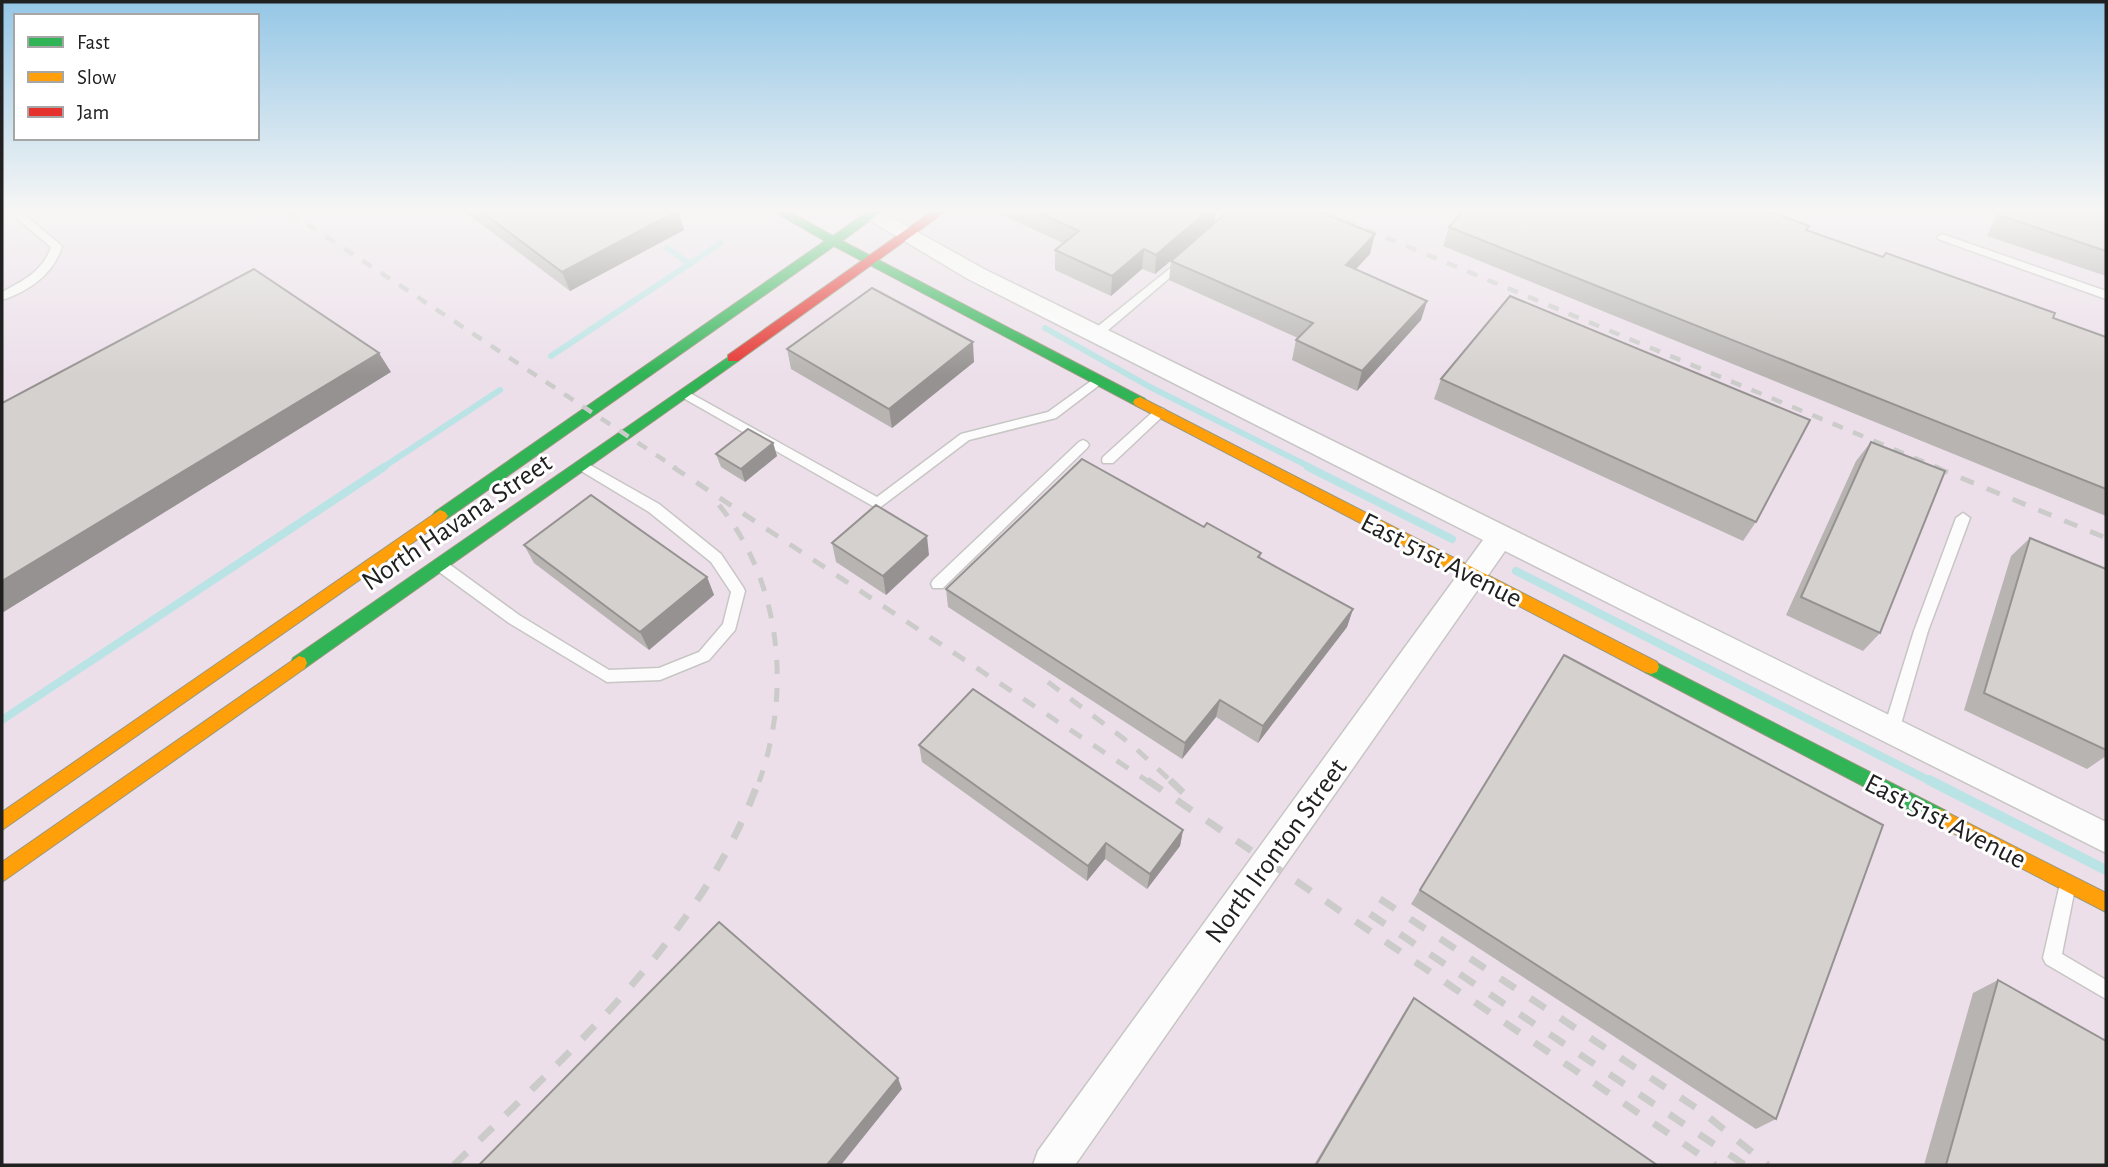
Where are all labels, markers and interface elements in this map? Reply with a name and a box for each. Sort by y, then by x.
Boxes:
legend [14,14,259,140]
text: Fast [77,32,110,53]
text: Slow [77,67,116,88]
text: Jam [77,102,109,123]
street label: North Havana Street [357,449,557,596]
street label: East 51st Avenue [1356,508,1526,613]
street label: North Ironton Street [1201,754,1353,949]
street label: East 51st Avenue [1860,769,2030,874]

